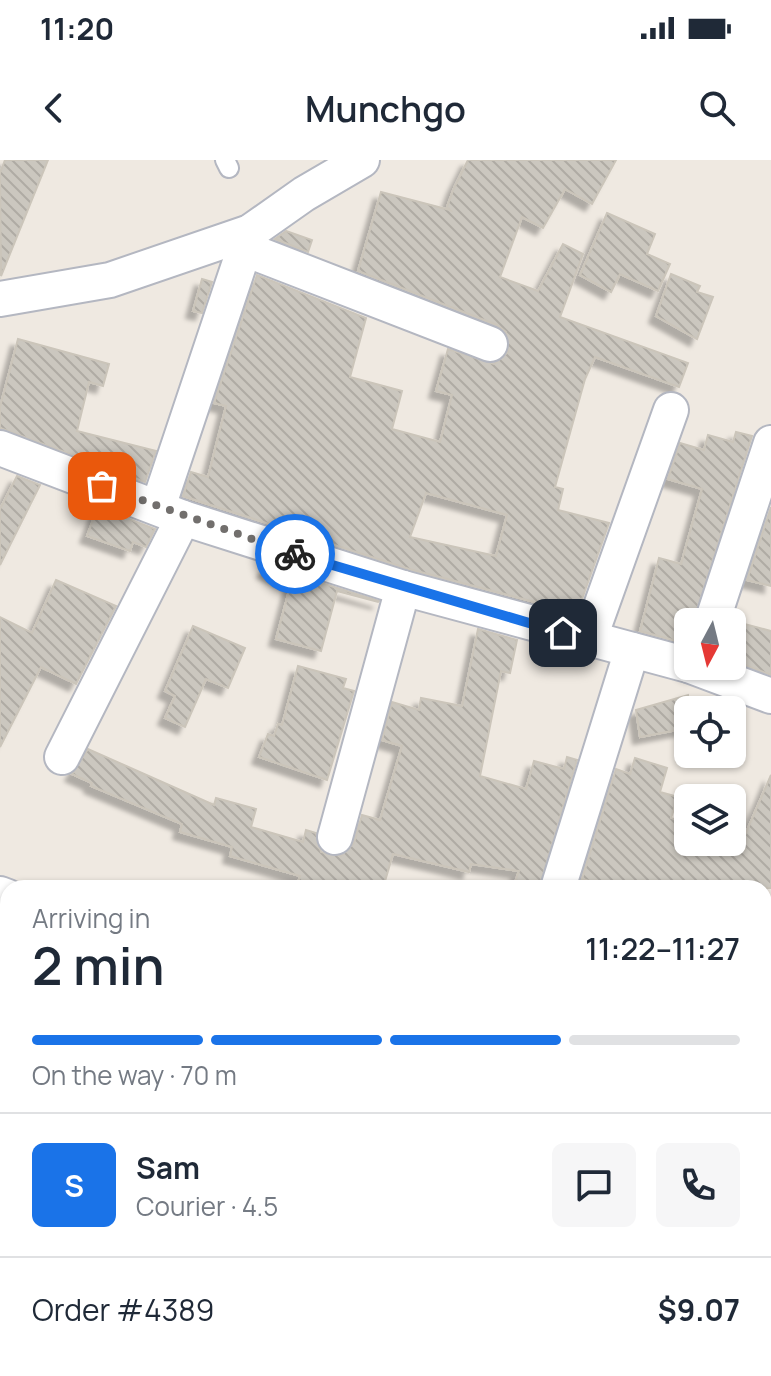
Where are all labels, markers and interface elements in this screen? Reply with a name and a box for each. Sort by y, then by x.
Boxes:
text: 11:20 [40,8,114,49]
text: Munchgo [305,84,466,133]
icon: back [32,86,76,130]
icon: search [695,86,739,130]
pin [68,452,136,520]
icon: bag [80,464,124,508]
courier [255,514,335,594]
icon: bike [273,532,317,576]
pin [529,599,597,667]
north arrow [674,608,746,680]
map controls [674,608,746,856]
icon: home [541,611,585,655]
button: locate [674,696,746,768]
button: layers [674,784,746,856]
text: Arriving in [32,900,150,936]
text: 11:22–11:27 [585,928,740,969]
text: 2 min [32,930,165,1001]
text: On the way · 70 m [32,1057,237,1093]
button: chat [552,1143,636,1227]
button: phone [656,1143,740,1227]
text: Sam [136,1147,200,1188]
text: S [64,1165,84,1206]
text: Courier · 4.5 [136,1188,278,1224]
text: Order #4389 [32,1289,214,1330]
text: $9.07 [658,1289,740,1330]

